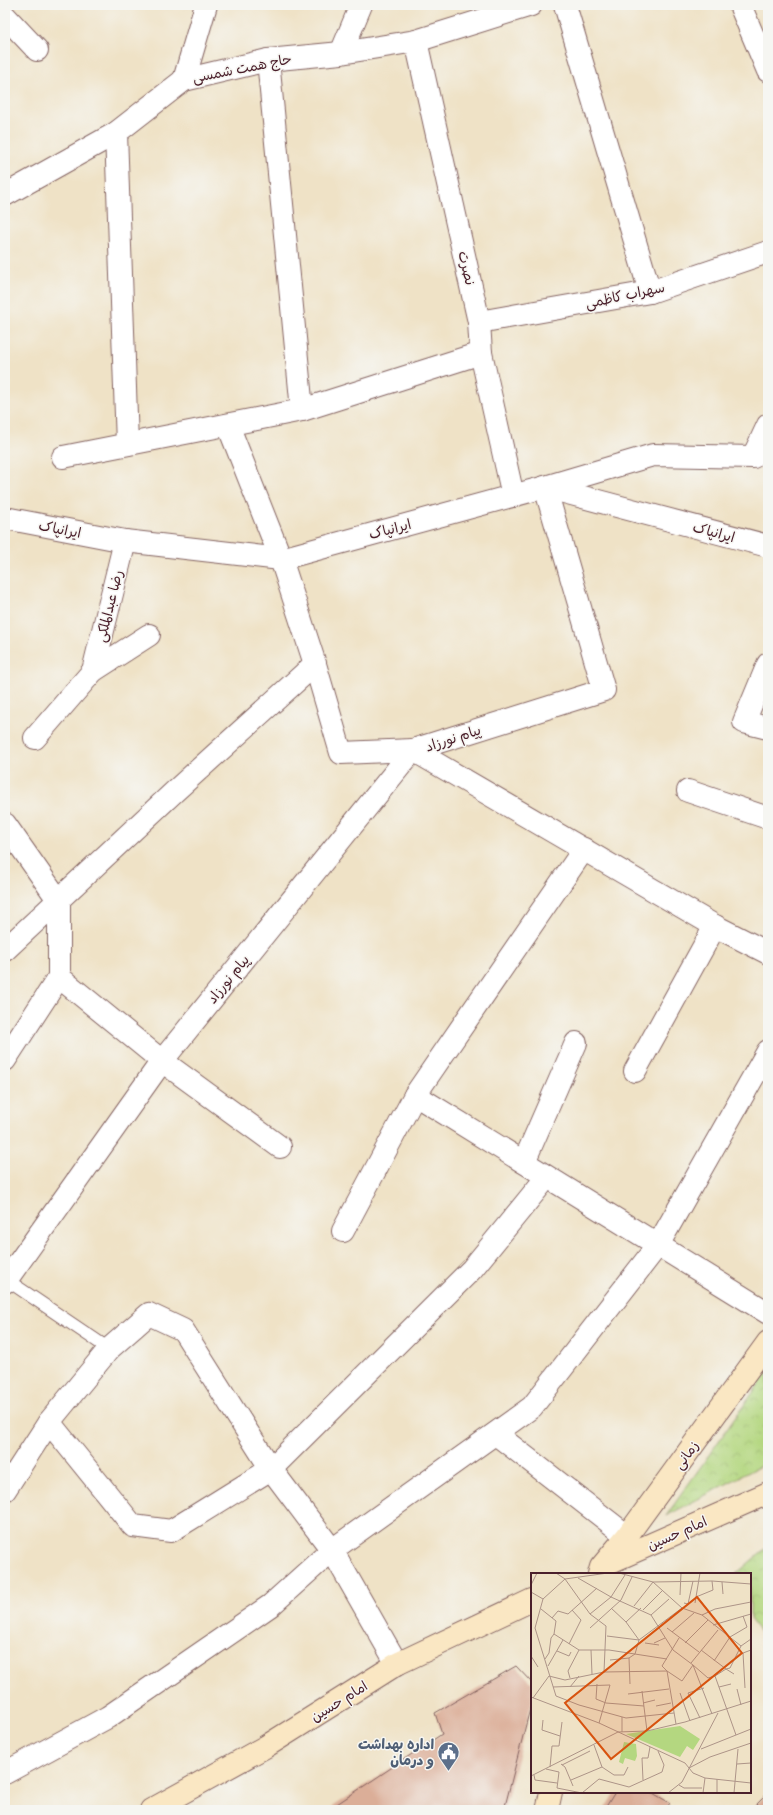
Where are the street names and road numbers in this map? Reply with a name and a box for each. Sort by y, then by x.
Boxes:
street label: حاج همت شمسی [191,50,294,89]
street label: نصرت [451,249,480,288]
street label: سهراب کاظمی [584,278,667,315]
street label: ایرانپاک [367,515,414,546]
street label: ایرانپاک [37,516,83,545]
street label: ایرانپاک [690,518,737,549]
street label: رضا عبدالملکی [91,568,130,645]
street label: پیام نورزاد [423,721,484,758]
street label: پیام نورزاد [203,951,255,1009]
street label: زمانی [670,1437,705,1475]
street label: امام حسین [644,1512,711,1557]
street label: امام حسین [307,1676,372,1728]

